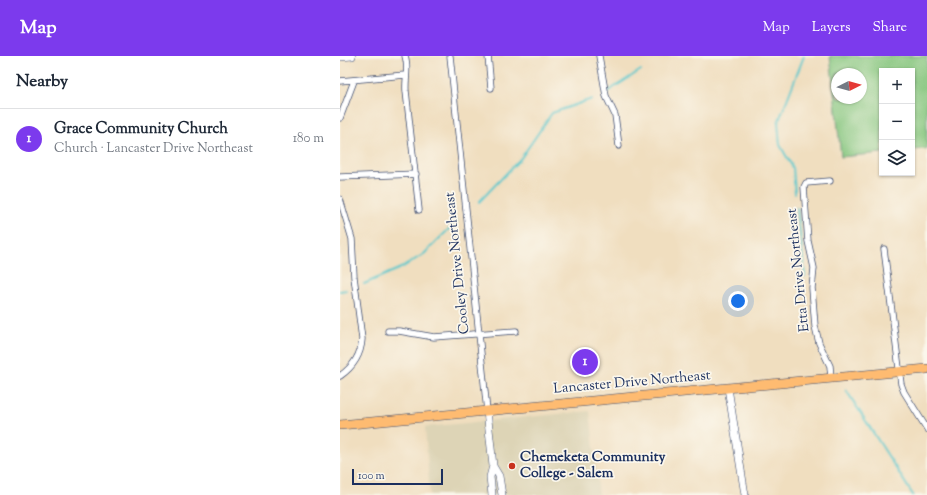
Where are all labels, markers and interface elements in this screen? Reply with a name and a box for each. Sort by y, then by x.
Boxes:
text: Map [20,15,57,42]
text: Map [763,18,790,38]
text: Layers [812,18,850,38]
text: Share [872,18,907,38]
north arrow [831,68,867,104]
map controls [879,68,915,176]
button: + [879,68,915,104]
text: Nearby [16,70,68,94]
button: − [879,104,915,140]
text: Grace Community Church [54,119,228,140]
text: 1 [27,130,31,148]
text: 180 m [293,130,324,148]
text: Church · Lancaster Drive Northeast [54,140,253,158]
button: layers [879,140,915,176]
street label: Cooley Drive Northeast [441,191,475,335]
street label: Etta Drive Northeast [783,207,815,333]
your location [728,291,748,311]
pin: 1 [572,347,598,377]
street label: Lancaster Drive Northeast [553,366,712,400]
place label: Chemeketa Community College - Salem [520,448,665,484]
marker: Chemeketa Community College - Salem [507,461,517,471]
scale bar [352,467,443,486]
text: 100 m [358,468,385,484]

